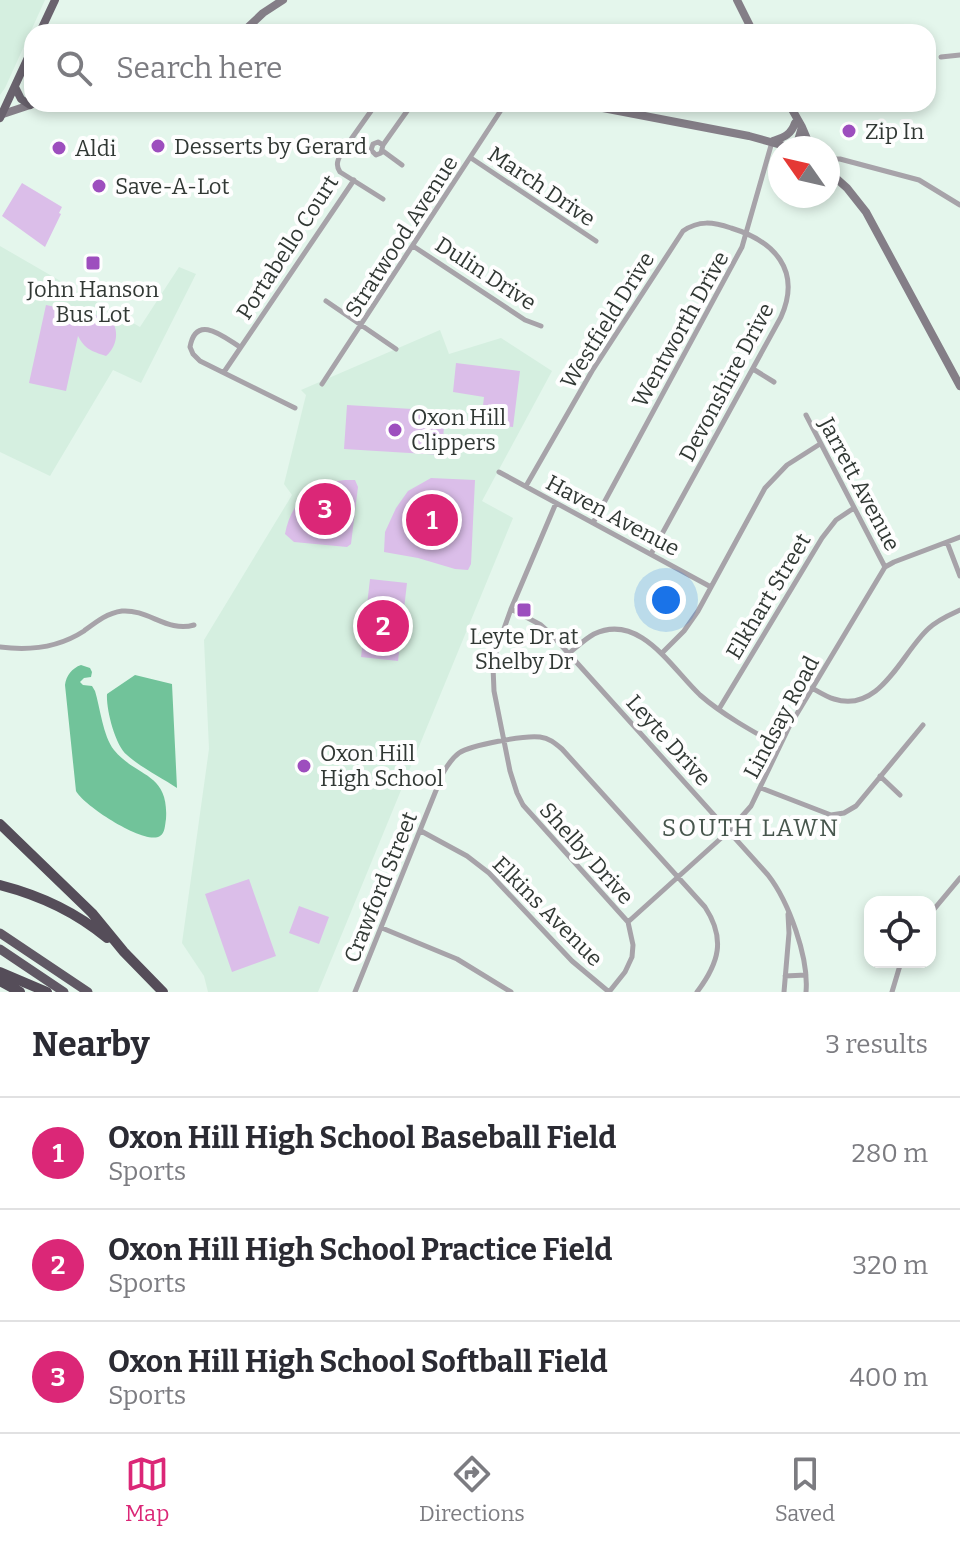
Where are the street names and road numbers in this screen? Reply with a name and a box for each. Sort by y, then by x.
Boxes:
street label: March Drive [483,141,601,232]
street label: Stratwood Avenue [339,151,464,322]
street label: Portabello Court [231,170,344,325]
street label: Dulin Drive [430,231,541,316]
street label: Westfield Drive [555,247,660,394]
street label: Wentworth Drive [626,247,734,412]
street label: Devonshire Drive [673,298,780,466]
street label: Jarrett Avenue [813,412,906,556]
street label: Haven Avenue [541,469,684,562]
street label: Elkhart Street [720,528,817,664]
street label: Lindsay Road [738,651,825,783]
street label: Leyte Drive [621,689,717,792]
street label: Shelby Drive [534,797,639,910]
street label: Crawford Street [338,808,423,967]
street label: Elkins Avenue [487,851,608,972]

